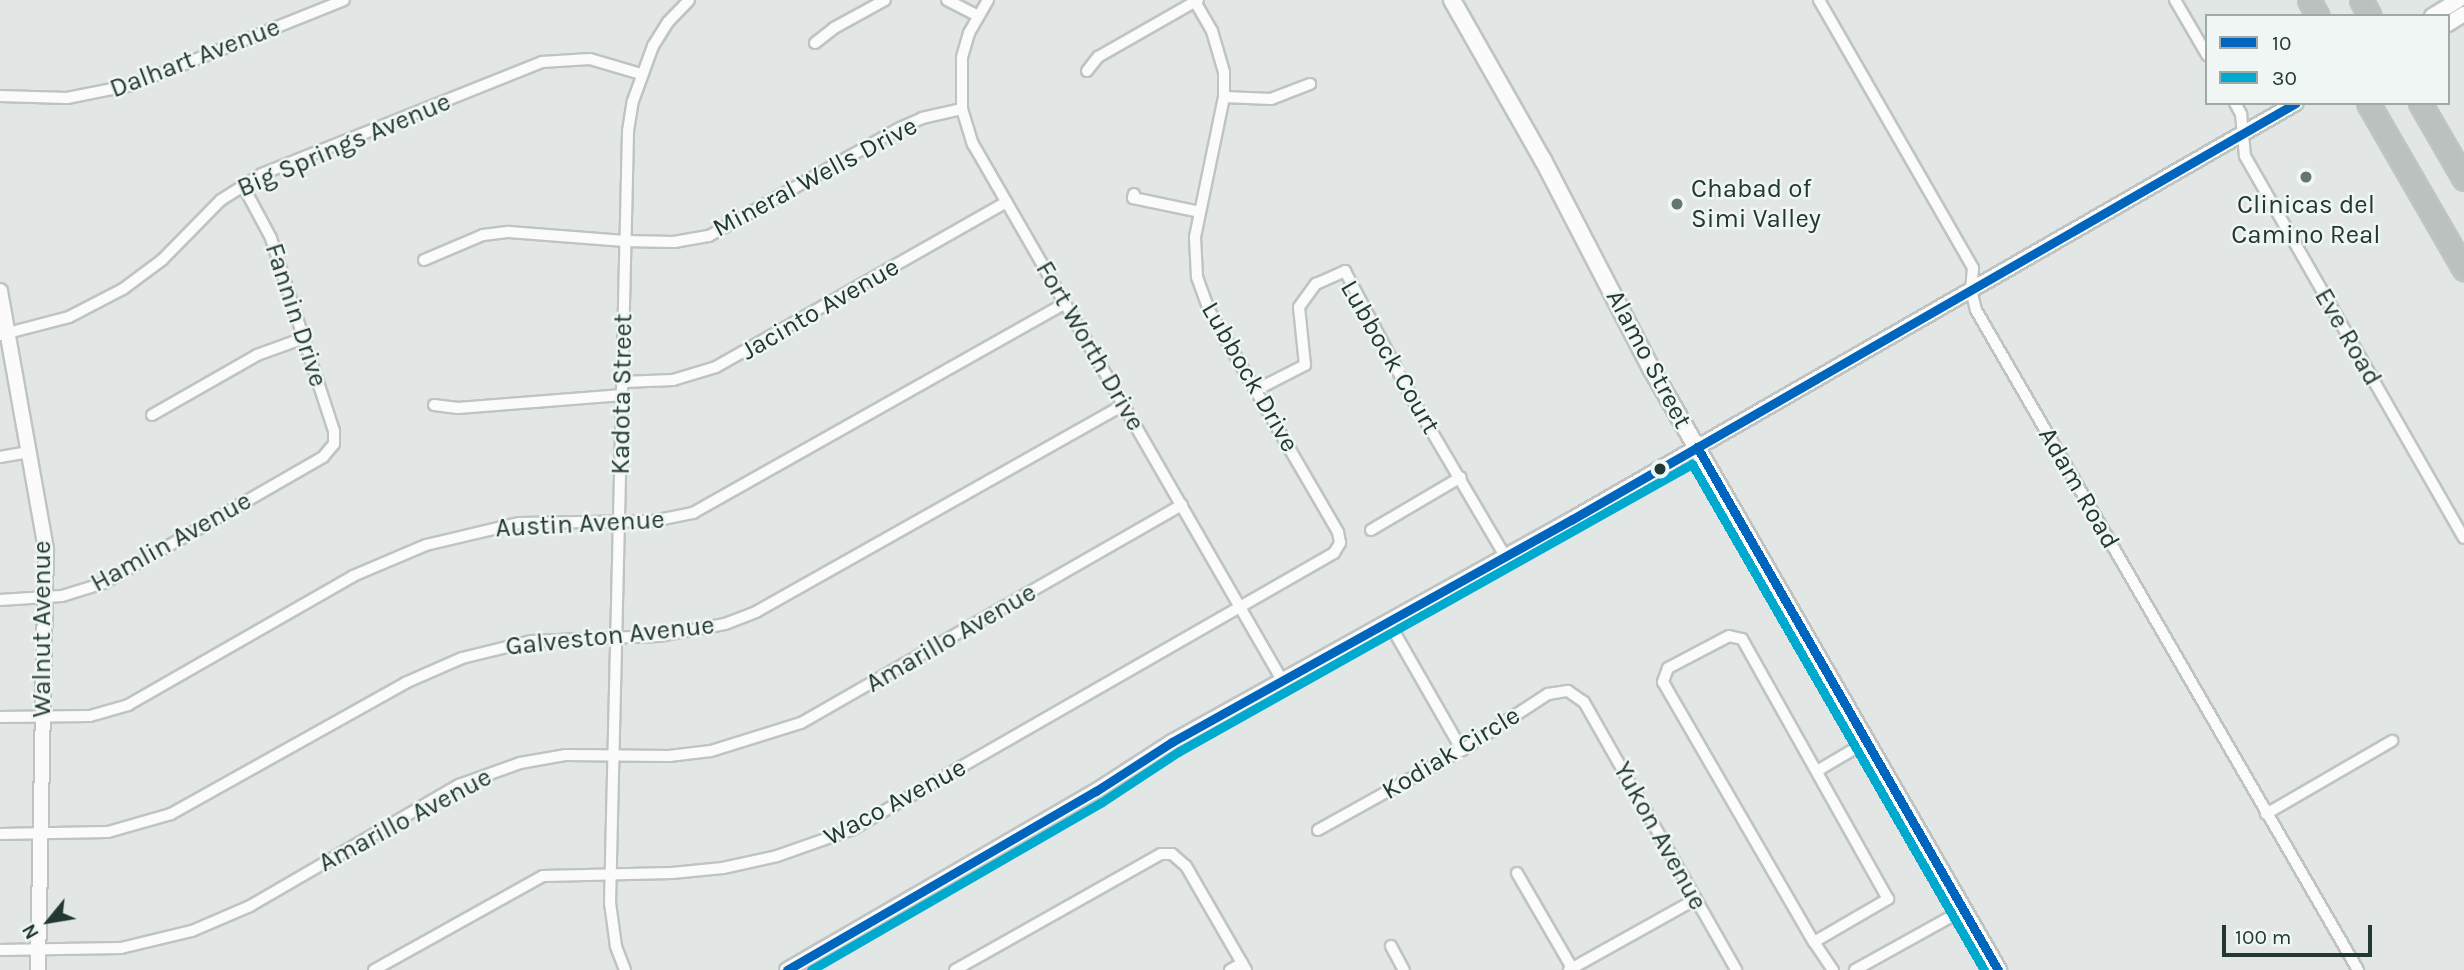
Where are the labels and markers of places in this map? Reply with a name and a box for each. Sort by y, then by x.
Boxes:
marker: Clinicas del Camino Real [2296,167,2316,187]
place label: Chabad of Simi Valley [1691,173,1821,234]
place label: Clinicas del Camino Real [2231,189,2381,250]
marker: Chabad of Simi Valley [1669,196,1685,212]
unlabelled marker [1653,462,1667,476]

